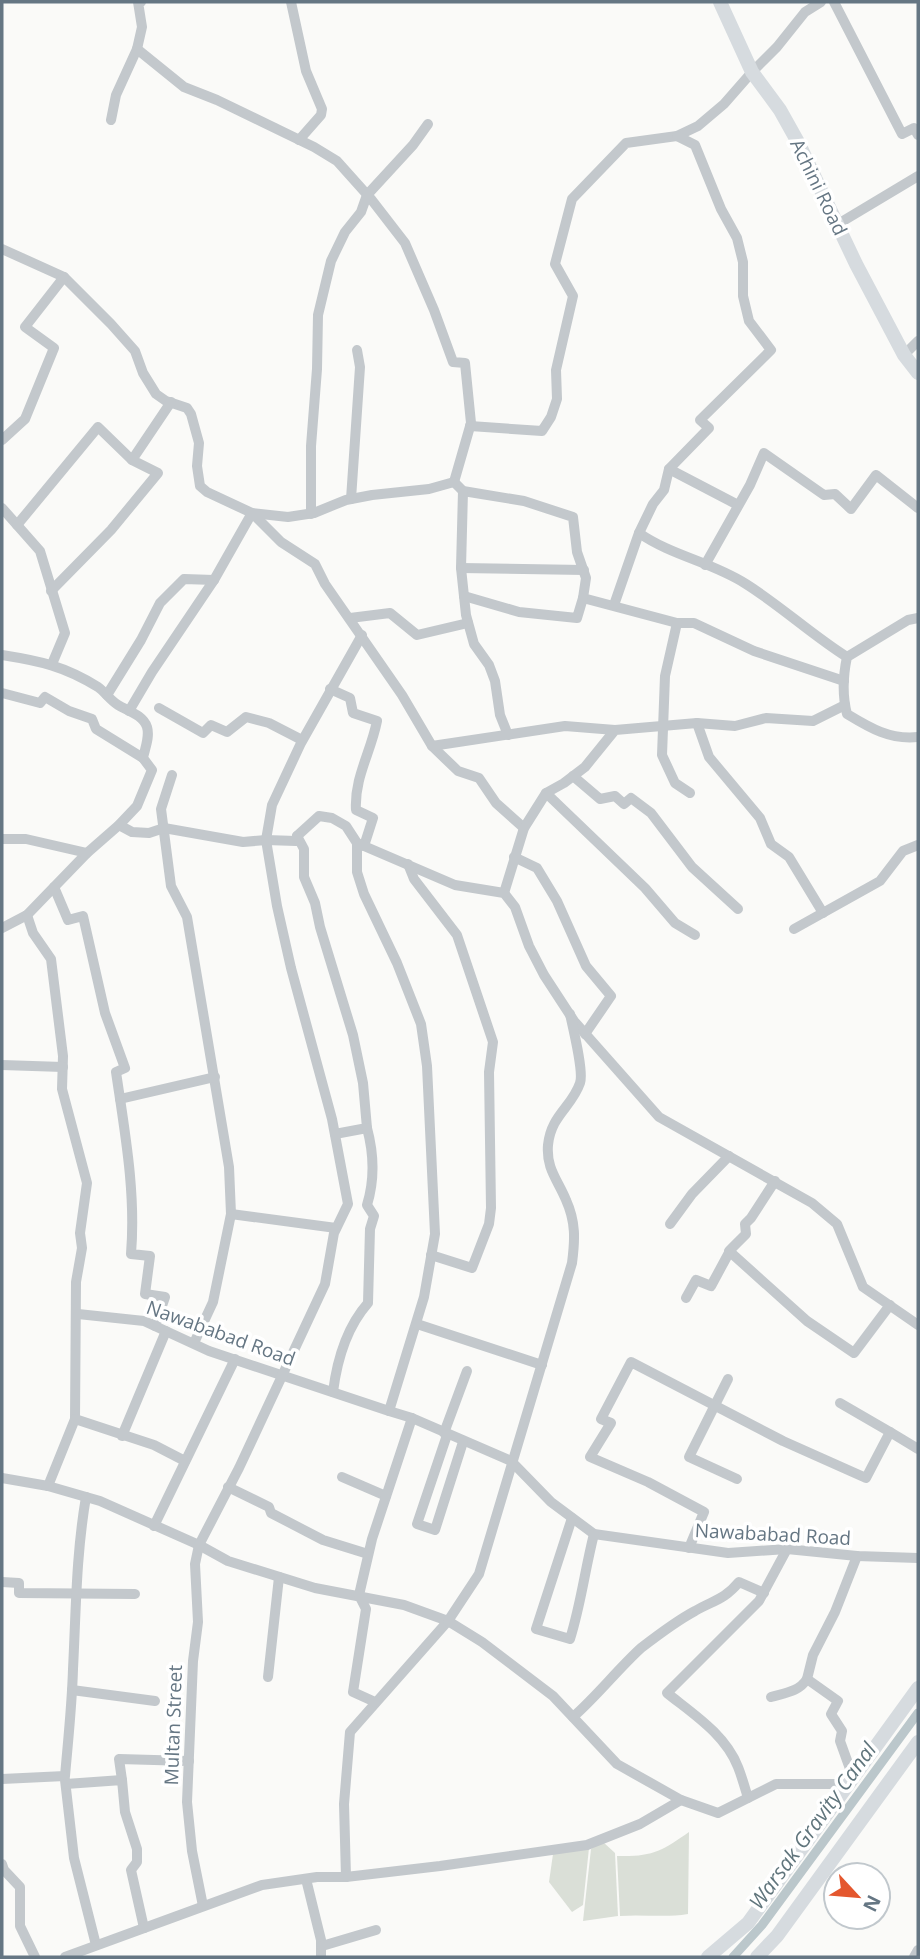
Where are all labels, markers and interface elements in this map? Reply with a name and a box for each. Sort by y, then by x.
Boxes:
street label: Achini Road [784,134,854,240]
street label: Nawababad Road [143,1294,299,1372]
street label: Nawababad Road [694,1517,852,1551]
street label: Multan Street [158,1664,188,1786]
water label: Warsak Gravity Canal [742,1736,883,1914]
north arrow [822,1861,892,1931]
text: N [857,1891,887,1916]

